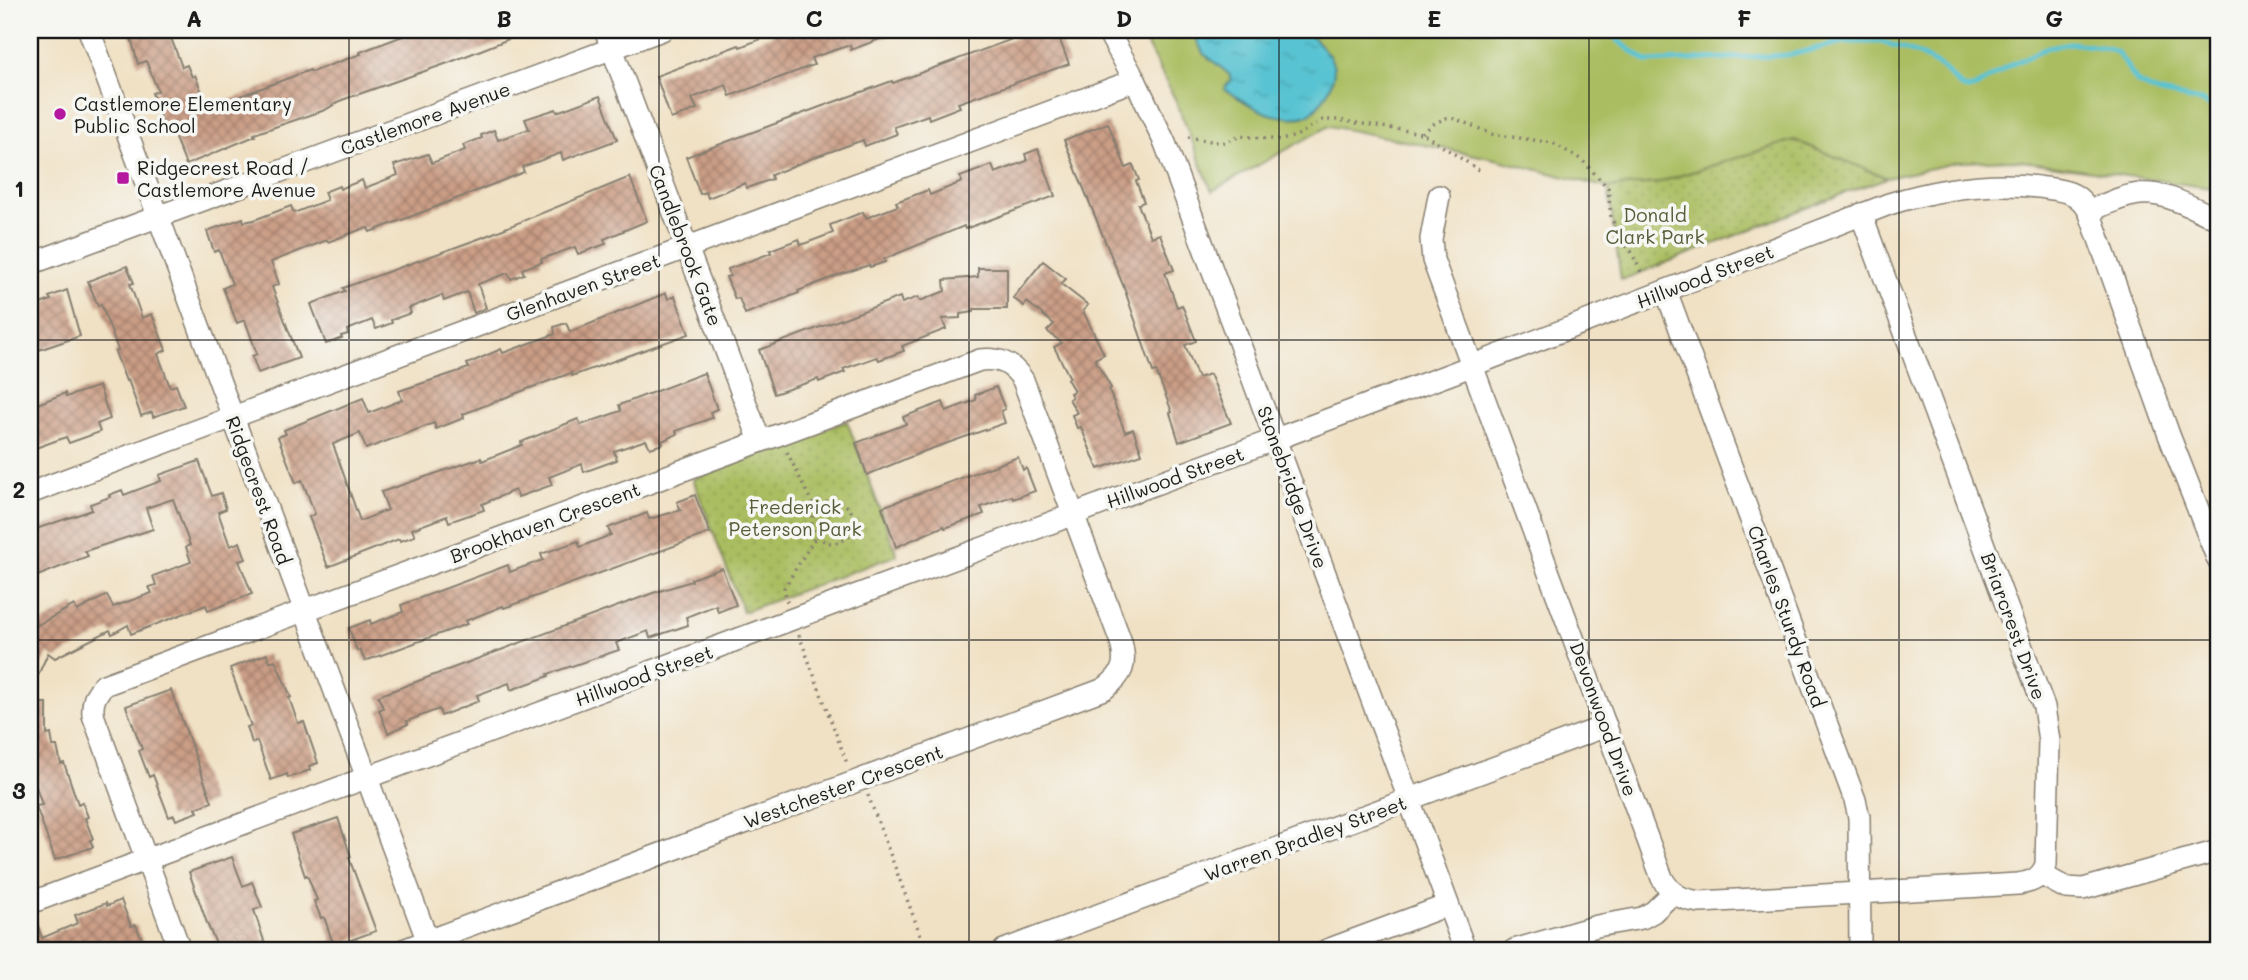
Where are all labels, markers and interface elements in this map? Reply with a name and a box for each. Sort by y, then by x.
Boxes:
text: A [186,3,202,33]
text: B [496,3,512,33]
text: C [805,3,823,33]
text: D [1116,3,1132,33]
text: E [1427,3,1441,33]
text: F [1737,3,1751,33]
text: G [2045,3,2063,33]
street label: Castlemore Avenue [337,76,513,160]
place label: Castlemore Elementary Public School [74,91,292,138]
marker: Castlemore Elementary Public School [52,106,68,122]
place label: Ridgecrest Road / Castlemore Avenue [137,155,316,202]
street label: Candlebrook Gate [644,161,728,329]
marker: Ridgecrest Road / Castlemore Avenue [115,170,131,186]
text: 1 [14,173,24,203]
park label: Donald Clark Park [1606,202,1704,249]
street label: Hillwood Street [1633,238,1777,314]
street label: Glenhaven Street [502,247,664,327]
street label: Stonebridge Drive [1252,402,1334,572]
street label: Ridgecrest Road [221,412,297,568]
street label: Hillwood Street [1103,440,1247,514]
text: 2 [13,474,25,504]
street label: Brookhaven Crescent [446,476,644,568]
park label: Frederick Peterson Park [728,494,862,541]
street label: Charles Sturdy Road [1742,522,1832,710]
street label: Briarcrest Drive [1976,549,2052,703]
street label: Hillwood Street [572,638,716,712]
street label: Devonwood Drive [1565,638,1643,800]
street label: Westchester Crescent [740,738,946,834]
text: 3 [12,775,26,805]
street label: Warren Bradley Street [1200,790,1410,886]

